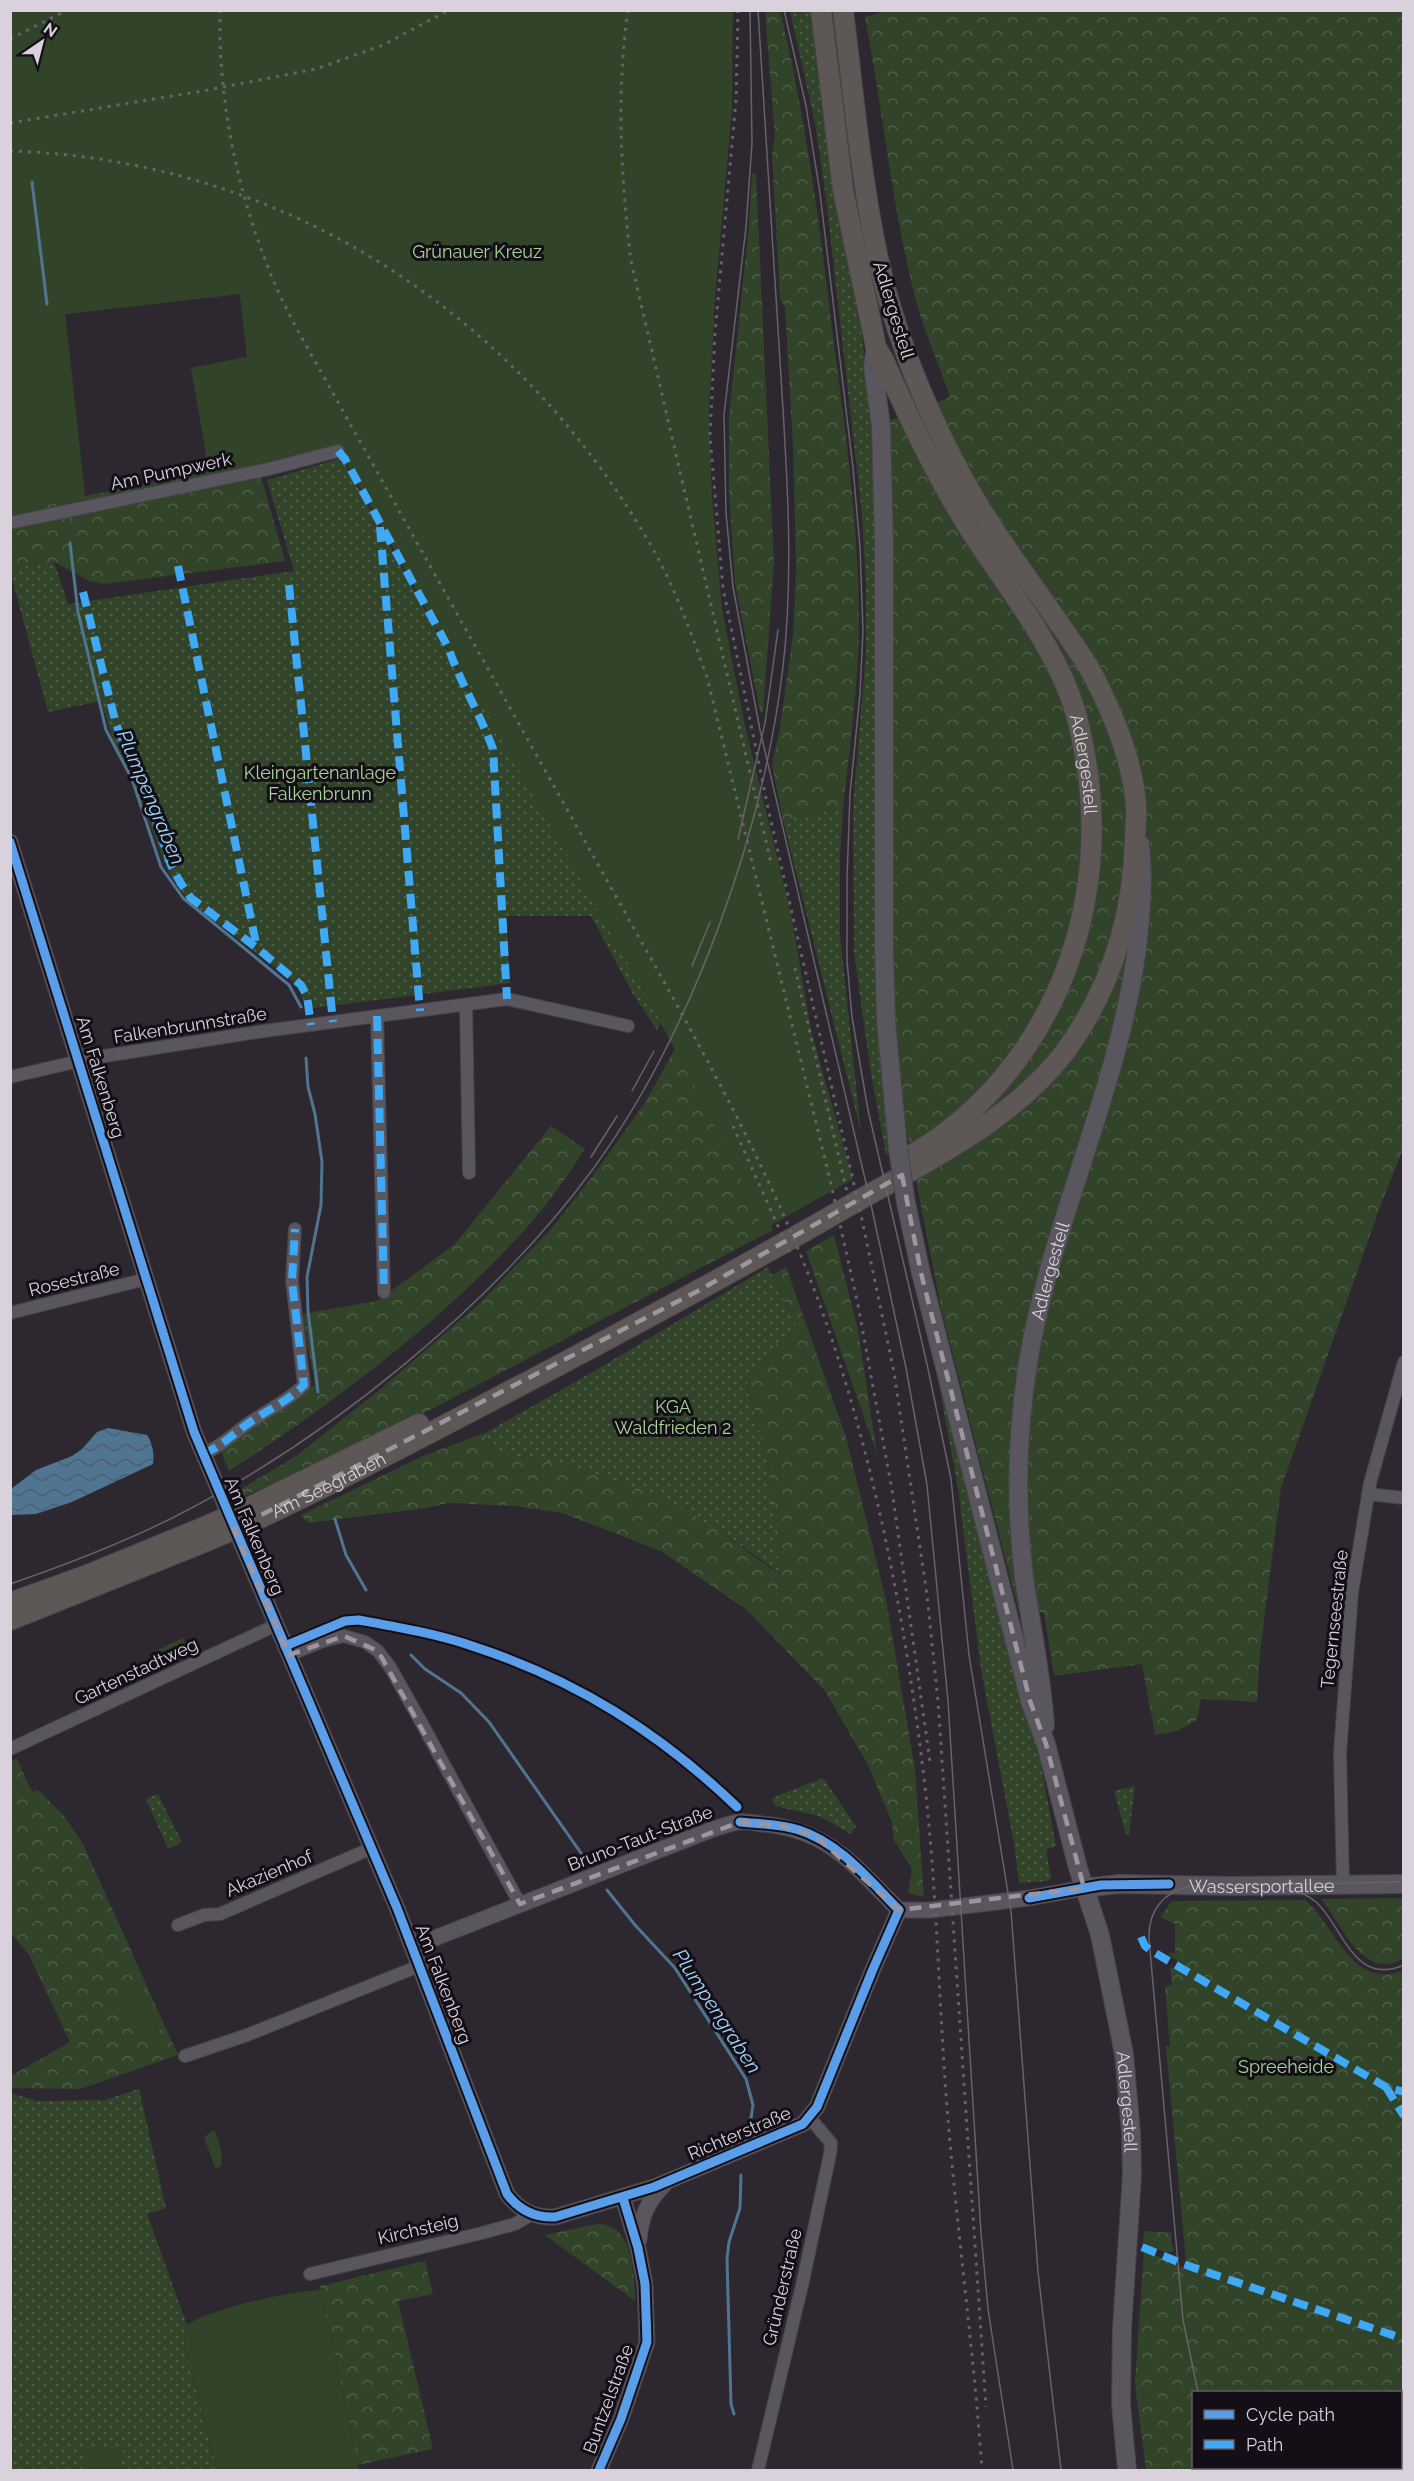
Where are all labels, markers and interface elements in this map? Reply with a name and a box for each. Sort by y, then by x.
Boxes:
north arrow [12,12,72,72]
text: N [40,19,61,41]
park label: Grünauer Kreuz [412,241,542,262]
street label: Adlergestell [869,259,919,362]
street label: Am Pumpwerk [109,448,234,494]
street label: Adlergestell [1066,712,1102,815]
water label: Plumpengraben [112,726,190,868]
park label: Kleingartenanlage Falkenbrunn [244,762,397,804]
street label: Falkenbrunnstraße [112,1002,268,1047]
street label: Am Falkenberg [72,1013,130,1141]
street label: Adlergestell [1026,1219,1073,1322]
street label: Rosestraße [26,1257,122,1300]
park label: KGA Waldfrieden 2 [615,1396,731,1438]
street label: Am Seegraben [268,1447,389,1522]
street label: Am Falkenberg [221,1474,289,1598]
street label: Tegernseestraße [1316,1548,1352,1689]
street label: Gartenstadtweg [71,1633,201,1709]
street label: Bruno-Taut-Straße [565,1801,716,1875]
street label: Akazienhof [222,1845,317,1901]
street label: Wassersportallee [1189,1874,1335,1897]
street label: Am Falkenberg [412,1921,476,2047]
water label: Plumpengraben [668,1944,766,2078]
street label: Adlergestell [1113,2050,1142,2153]
park label: Spreeheide [1238,2056,1334,2077]
street label: Richterstraße [684,2102,794,2164]
street label: Kirchsteig [376,2210,460,2248]
street label: Gründerstraße [758,2226,806,2348]
street label: Buntzelstraße [579,2341,638,2456]
legend [1192,2391,1402,2469]
text: Cycle path [1246,2404,1335,2425]
text: Path [1246,2434,1283,2455]

